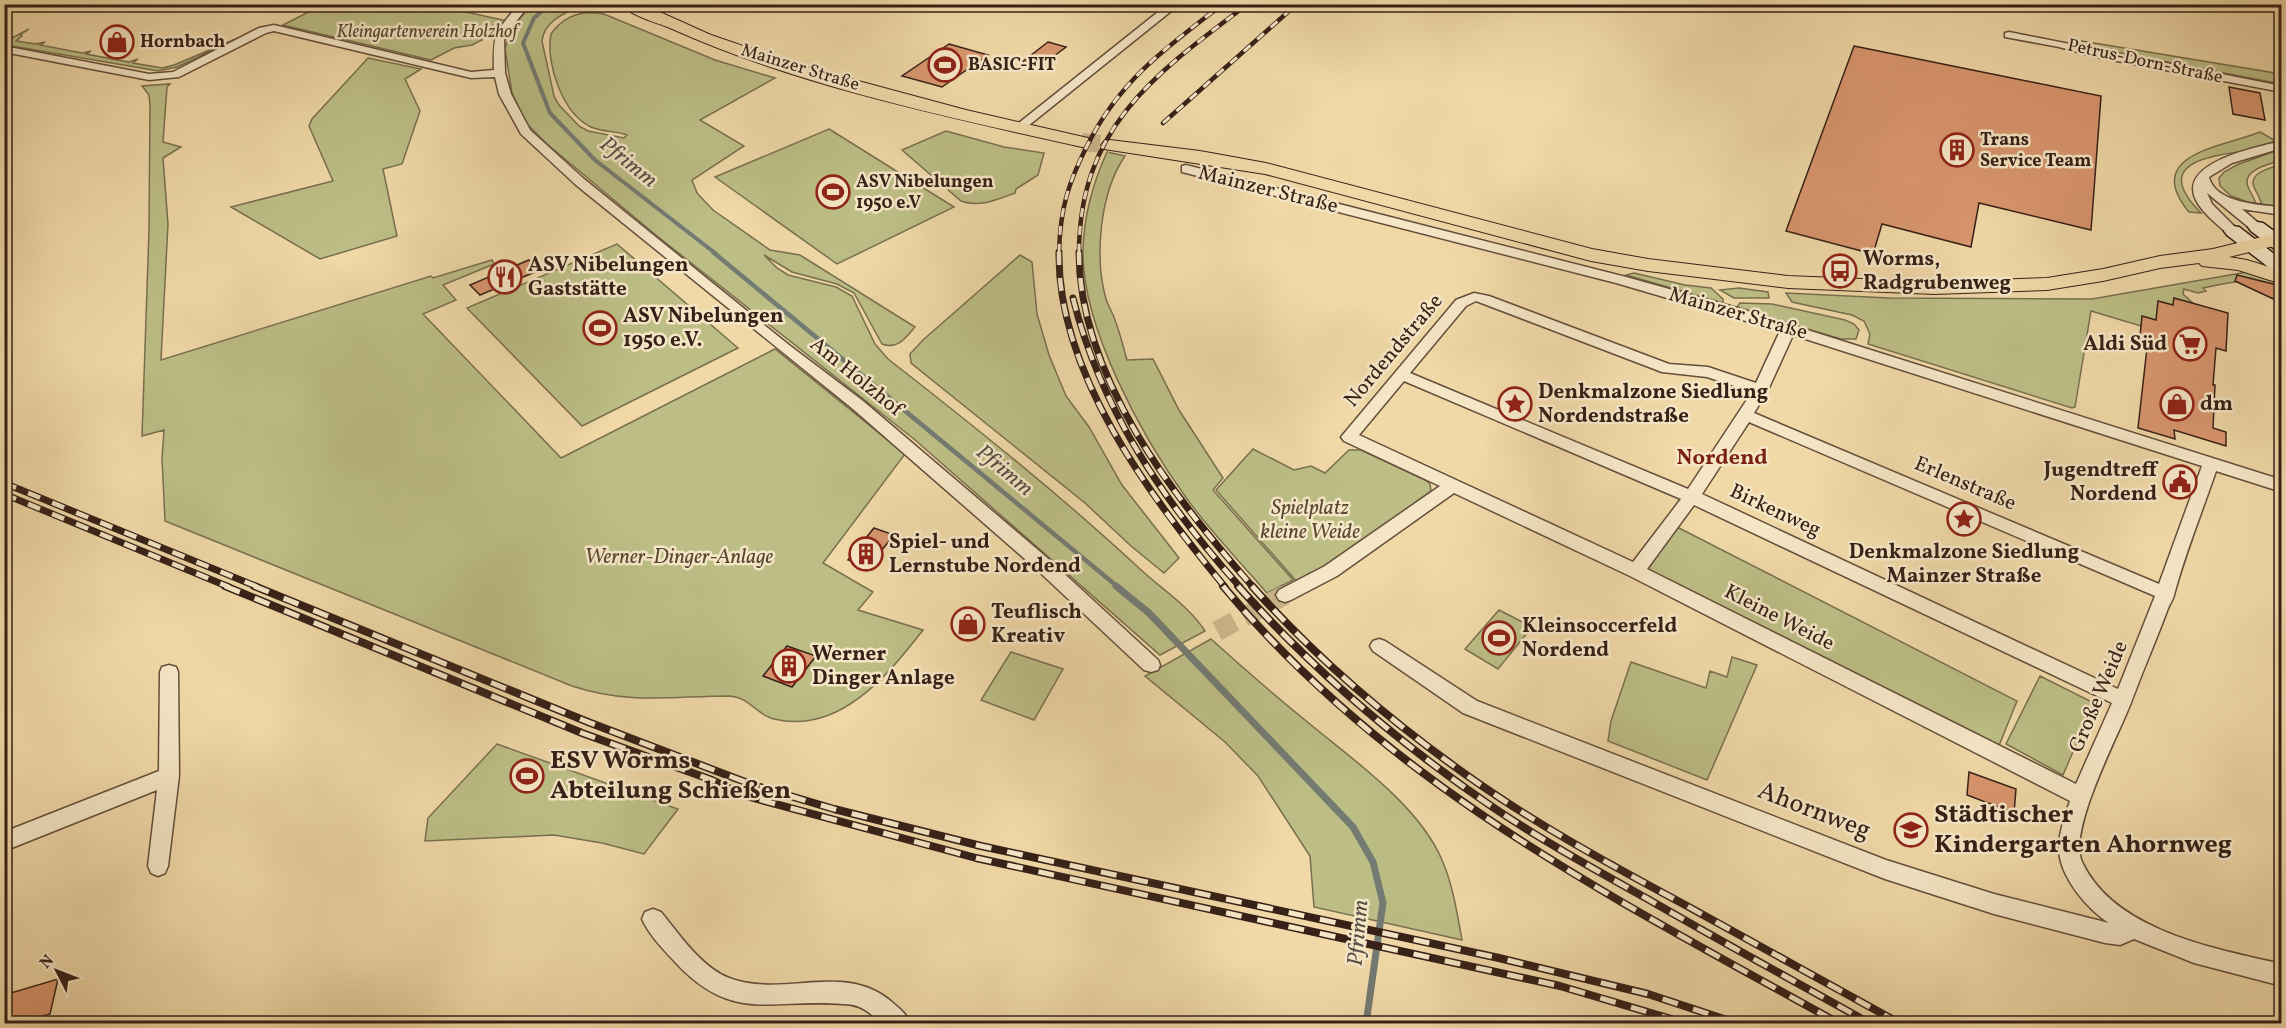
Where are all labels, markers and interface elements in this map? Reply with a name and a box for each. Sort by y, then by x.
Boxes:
park label: Kleingartenverein Holzhof [336,20,521,45]
shop icon: Hornbach [99,24,135,60]
place label: Hornbach [140,30,225,55]
street label: Petrus-Dorn-Straße [2065,33,2225,91]
street label: Mainzer Straße [738,38,862,98]
sports icon: BASIC-FIT [927,47,963,83]
place label: BASIC-FIT [968,53,1056,78]
place label: Trans Service Team [1980,128,2092,174]
water label: Pfrimm [592,130,664,196]
building icon: Trans Service Team [1939,132,1975,168]
street label: Mainzer Straße [1195,159,1341,221]
place label: ASV Nibelungen 1950 e.V [856,170,994,216]
sports icon: ASV Nibelungen 1950 e.V [815,174,851,210]
place label: Worms, Radgrubenweg [1863,245,2011,298]
place label: ASV Nibelungen Gaststätte [528,251,689,304]
bus stop icon: Worms, Radgrubenweg [1822,253,1858,289]
restaurant icon: ASV Nibelungen Gaststätte [487,259,523,295]
street label: Mainzer Straße [1665,280,1811,348]
street label: Nordendstraße [1338,288,1450,414]
place label: ASV Nibelungen 1950 e.V. [623,302,784,355]
sports icon: ASV Nibelungen 1950 e.V. [582,310,618,346]
supermarket icon: Aldi Süd [2172,326,2208,362]
street label: Am Holzhof [803,330,910,425]
place label: Aldi Süd [2083,330,2167,359]
place label: Denkmalzone Siedlung Nordendstraße [1538,378,1768,431]
place icon: Denkmalzone Siedlung Nordendstraße [1497,386,1533,422]
shop icon: dm [2159,386,2195,422]
place label: dm [2200,390,2233,419]
water label: Pfrimm [969,438,1039,504]
district label: Nordend [1676,443,1768,474]
street label: Erlenstraße [1909,449,2021,519]
place label: Jugendtreff Nordend [2043,456,2159,509]
public building icon: Jugendtreff Nordend [2162,464,2198,500]
street label: Birkenweg [1725,477,1825,545]
park label: Spielplatz kleine Weide [1260,494,1360,547]
place icon: Denkmalzone Siedlung Mainzer Straße [1946,501,1982,537]
place label: Spiel- und Lernstube Nordend [889,528,1081,581]
building icon: Spiel- und Lernstube Nordend [848,536,884,572]
place label: Denkmalzone Siedlung Mainzer Straße [1849,538,2079,591]
park label: Werner-Dinger-Anlage [585,543,774,572]
street label: Kleine Weide [1719,578,1839,658]
place label: Teuflisch Kreativ [991,598,1082,651]
shop icon: Teuflisch Kreativ [950,606,986,642]
place label: Kleinsoccerfeld Nordend [1522,612,1677,665]
sports icon: Kleinsoccerfeld Nordend [1481,620,1517,656]
street label: Große Weide [2062,637,2136,757]
place label: Werner Dinger Anlage [812,640,955,693]
building icon: Werner Dinger Anlage [771,648,807,684]
place label: ESV Worms Abteilung Schießen [550,743,791,809]
sports icon: ESV Worms Abteilung Schießen [509,758,545,794]
street label: Ahornweg [1752,773,1876,849]
place label: Städtischer Kindergarten Ahornweg [1934,797,2232,863]
school or university icon: Städtischer Kindergarten Ahornweg [1893,812,1929,848]
water label: Pfrimm [1341,898,1377,967]
north arrow [27,941,87,1001]
text: N [35,950,60,974]

